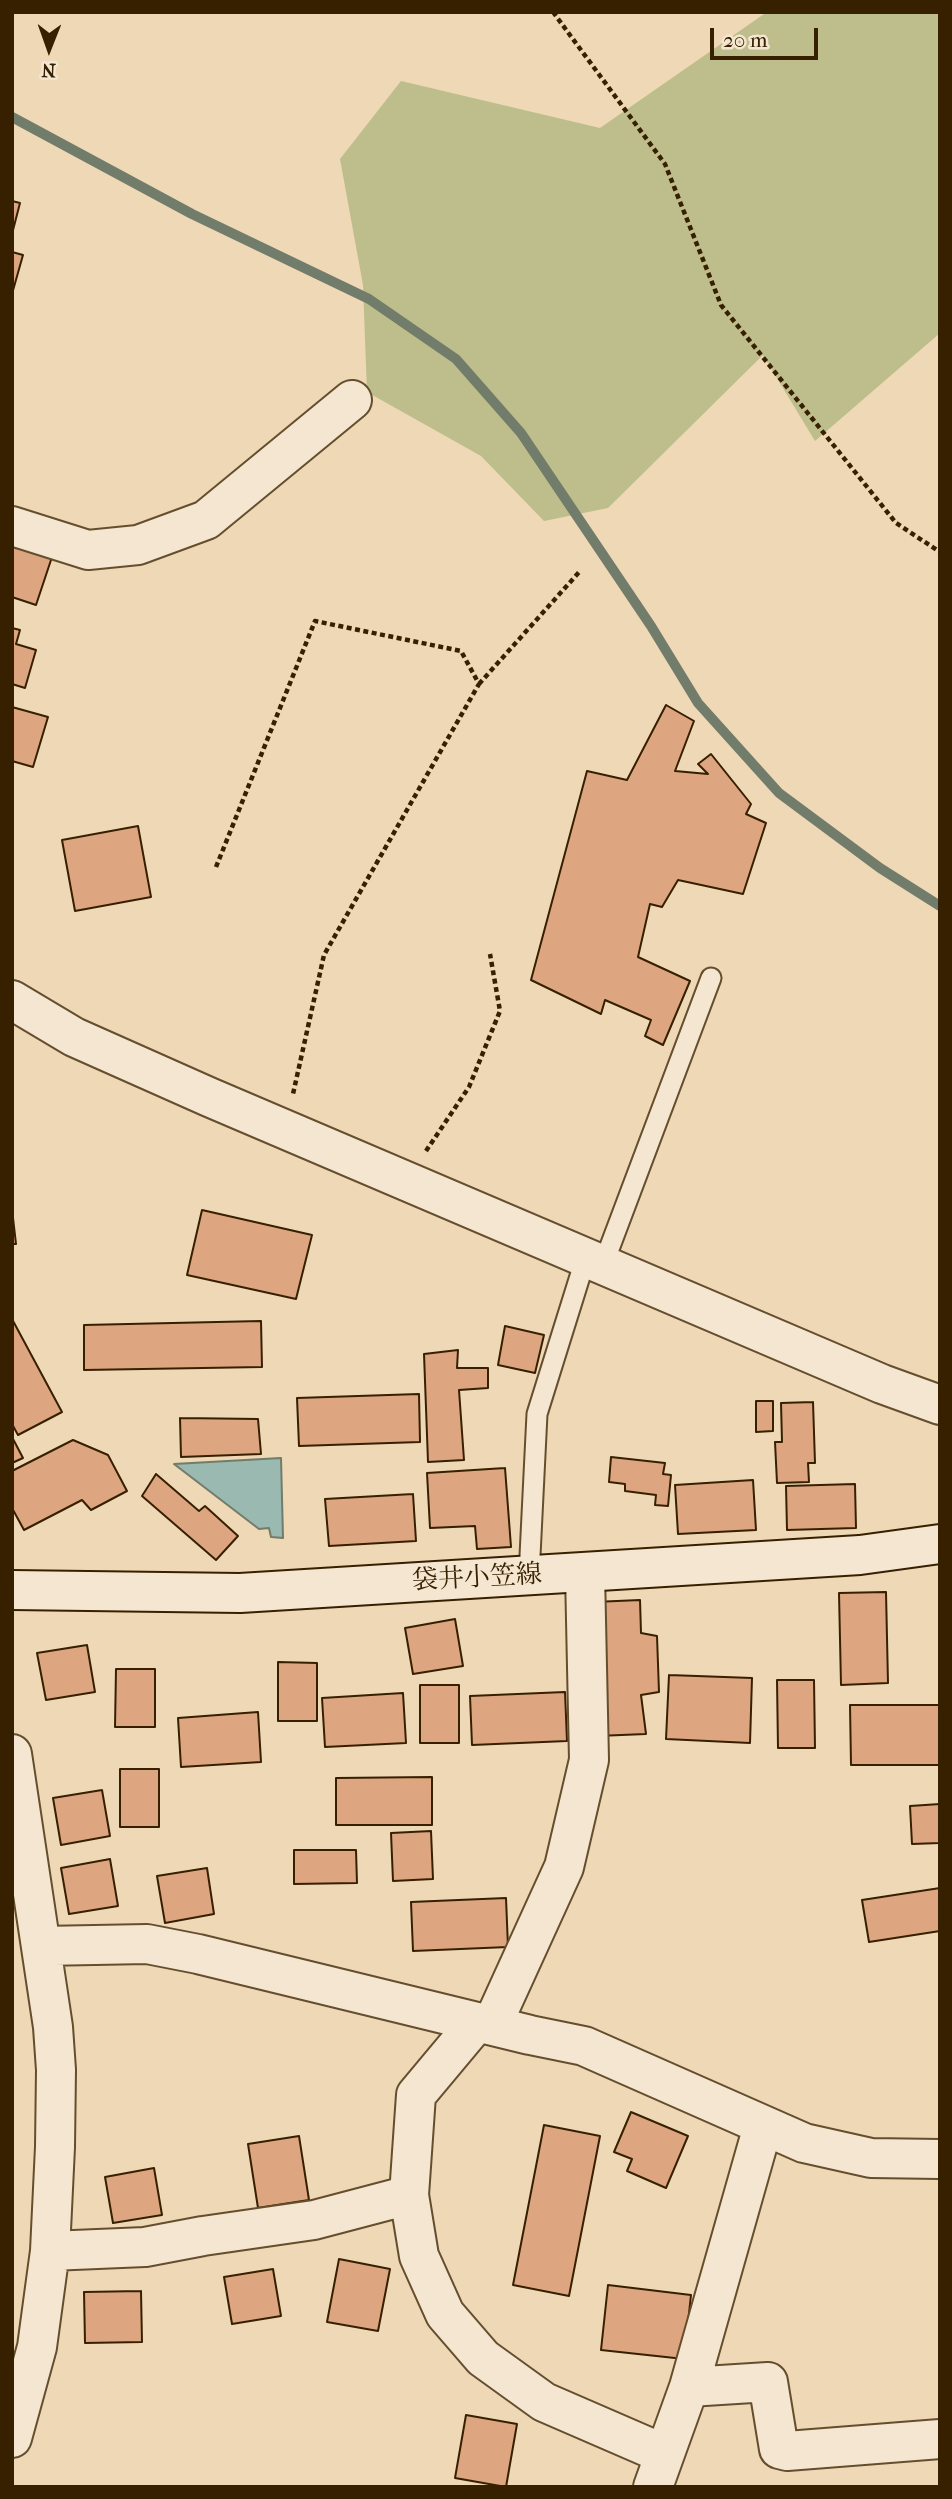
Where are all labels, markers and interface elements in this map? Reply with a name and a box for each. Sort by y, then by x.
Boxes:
north arrow [14,14,84,84]
scale bar [714,14,822,58]
text: 20 m [723,28,767,52]
text: N [41,59,56,81]
street label: 袋井小笠線 [411,1560,543,1598]

